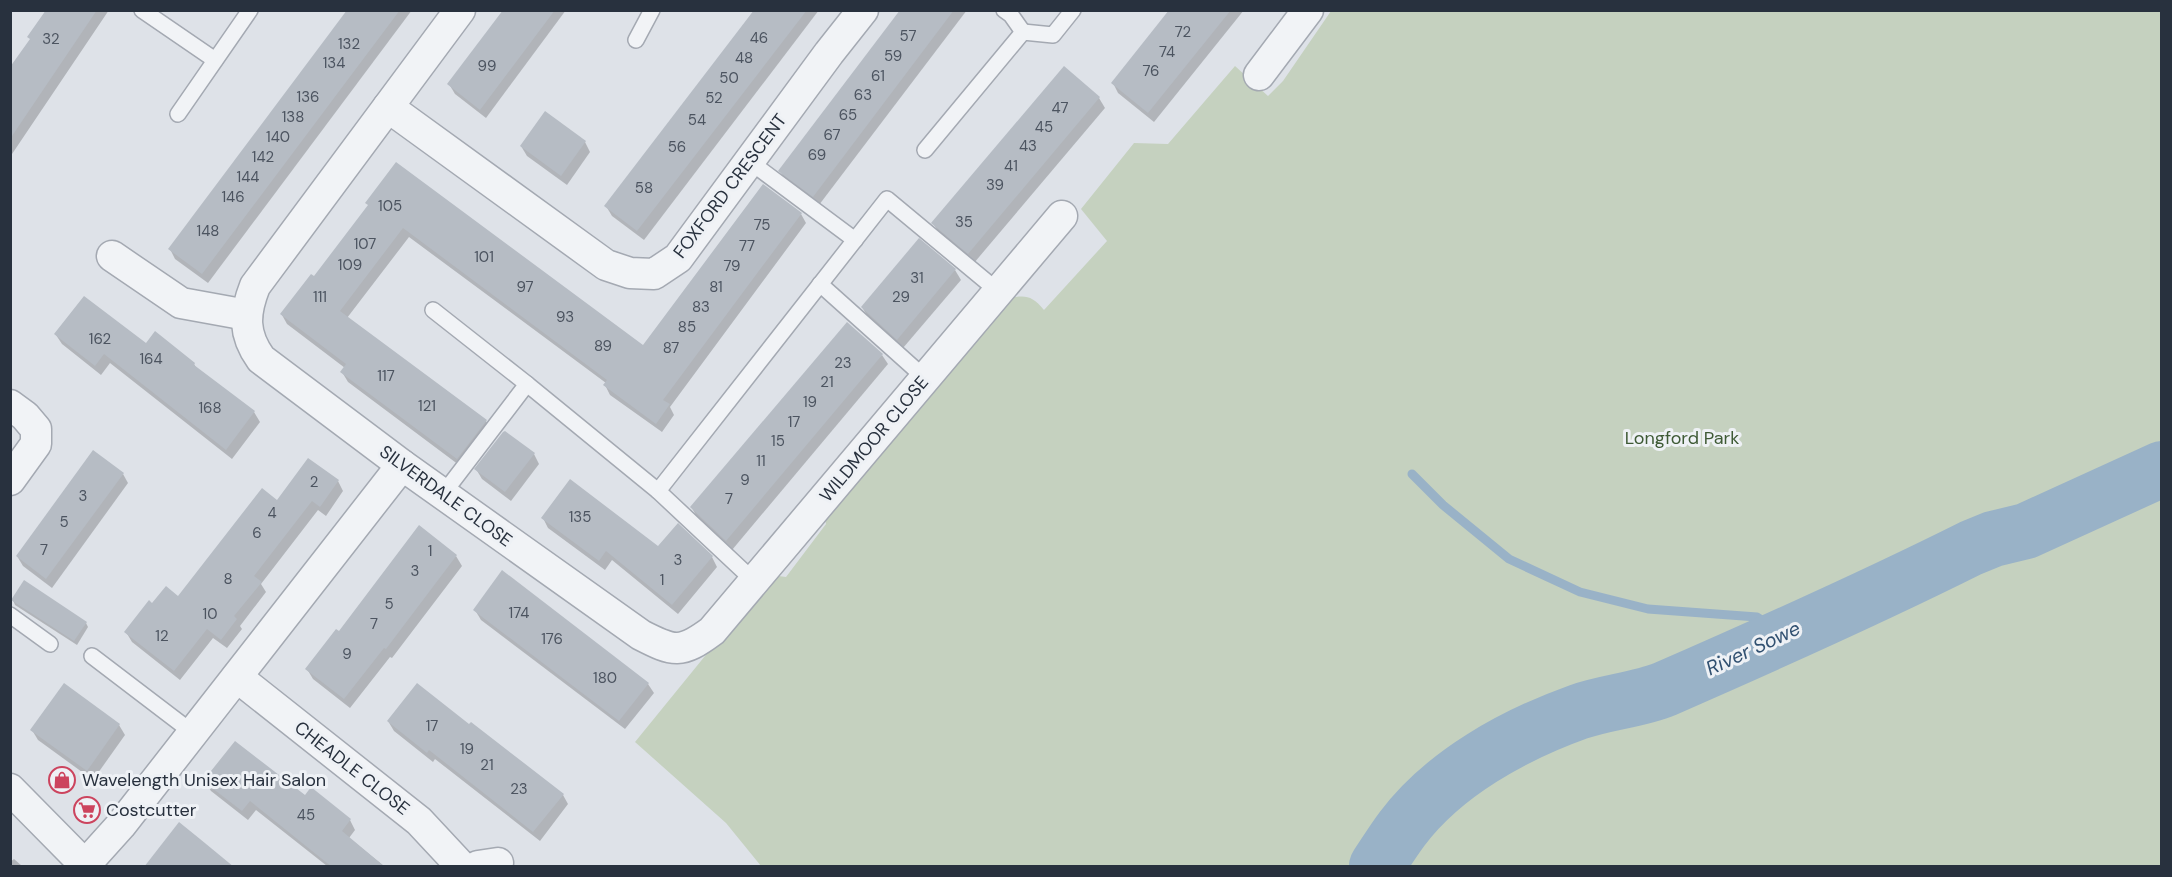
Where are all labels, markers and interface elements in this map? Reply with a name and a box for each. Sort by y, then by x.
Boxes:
house number: 72 [1175,22,1191,42]
house number: 57 [900,26,916,46]
house number: 46 [750,28,768,48]
house number: 32 [42,29,60,49]
house number: 132 [338,34,360,54]
house number: 74 [1159,42,1175,62]
house number: 59 [884,46,902,66]
house number: 48 [735,48,753,68]
house number: 134 [323,53,345,73]
house number: 99 [478,56,496,76]
house number: 76 [1142,61,1160,81]
house number: 61 [871,66,885,86]
house number: 50 [719,68,739,88]
house number: 63 [854,85,872,105]
house number: 136 [297,87,319,107]
house number: 52 [705,88,723,108]
house number: 47 [1051,98,1069,118]
house number: 65 [839,105,857,125]
house number: 138 [282,107,304,127]
street label: FOXFORD CRESCENT [668,109,792,263]
house number: 54 [688,110,706,130]
house number: 45 [1035,117,1053,137]
house number: 67 [823,125,841,145]
house number: 140 [266,127,290,147]
house number: 43 [1019,136,1037,156]
house number: 56 [668,137,686,157]
house number: 69 [808,145,826,165]
house number: 142 [252,147,274,167]
house number: 41 [1004,156,1018,176]
house number: 144 [237,167,259,187]
house number: 39 [986,175,1004,195]
house number: 58 [635,178,653,198]
house number: 146 [221,187,245,207]
house number: 105 [378,196,402,216]
house number: 35 [955,212,973,232]
house number: 75 [754,215,770,235]
house number: 148 [197,221,219,241]
house number: 107 [354,234,376,254]
house number: 77 [739,236,755,256]
house number: 101 [474,247,494,267]
house number: 109 [338,255,362,275]
house number: 79 [723,256,741,276]
house number: 31 [910,268,924,288]
house number: 97 [516,277,534,297]
house number: 81 [709,277,723,297]
house number: 111 [313,287,327,307]
house number: 29 [892,287,910,307]
house number: 83 [692,297,710,317]
house number: 93 [556,307,574,327]
house number: 85 [678,317,696,337]
house number: 162 [89,329,111,349]
house number: 89 [594,336,612,356]
house number: 87 [663,338,679,358]
house number: 164 [139,349,163,369]
house number: 23 [834,353,852,373]
house number: 117 [377,366,395,386]
street label: WILDMOOR CLOSE [814,371,934,507]
house number: 21 [820,372,834,392]
house number: 19 [803,392,817,412]
house number: 121 [418,396,436,416]
house number: 168 [198,398,222,418]
house number: 17 [788,412,800,432]
park label: Longford Park [1625,426,1739,450]
house number: 15 [771,431,785,451]
street label: SILVERDALE CLOSE [375,440,517,552]
house number: 11 [756,451,766,471]
house number: 9 [740,470,750,490]
house number: 2 [310,472,318,492]
house number: 3 [79,486,87,506]
house number: 7 [725,489,733,509]
house number: 4 [267,503,277,523]
house number: 135 [569,507,591,527]
house number: 5 [59,512,69,532]
house number: 6 [252,523,262,543]
house number: 7 [40,540,48,560]
house number: 1 [428,541,432,561]
house number: 3 [674,550,682,570]
house number: 3 [411,561,419,581]
house number: 8 [223,569,233,589]
house number: 1 [660,570,664,590]
house number: 5 [384,594,394,614]
house number: 174 [509,603,529,623]
house number: 10 [203,604,217,624]
house number: 7 [370,614,378,634]
water label: River Sowe [1702,615,1804,681]
house number: 12 [155,626,169,646]
house number: 176 [541,629,563,649]
house number: 9 [342,644,352,664]
house number: 180 [593,668,617,688]
street label: CHEADLE CLOSE [289,715,415,821]
house number: 17 [426,716,438,736]
house number: 19 [460,739,474,759]
house number: 21 [480,755,494,775]
shop icon: Wavelength Unisex Hair Salon [47,765,77,795]
place label: Wavelength Unisex Hair Salon [82,768,326,792]
house number: 23 [510,779,528,799]
supermarket icon: Costcutter [72,795,102,825]
place label: Costcutter [106,798,197,822]
house number: 45 [297,805,315,825]

